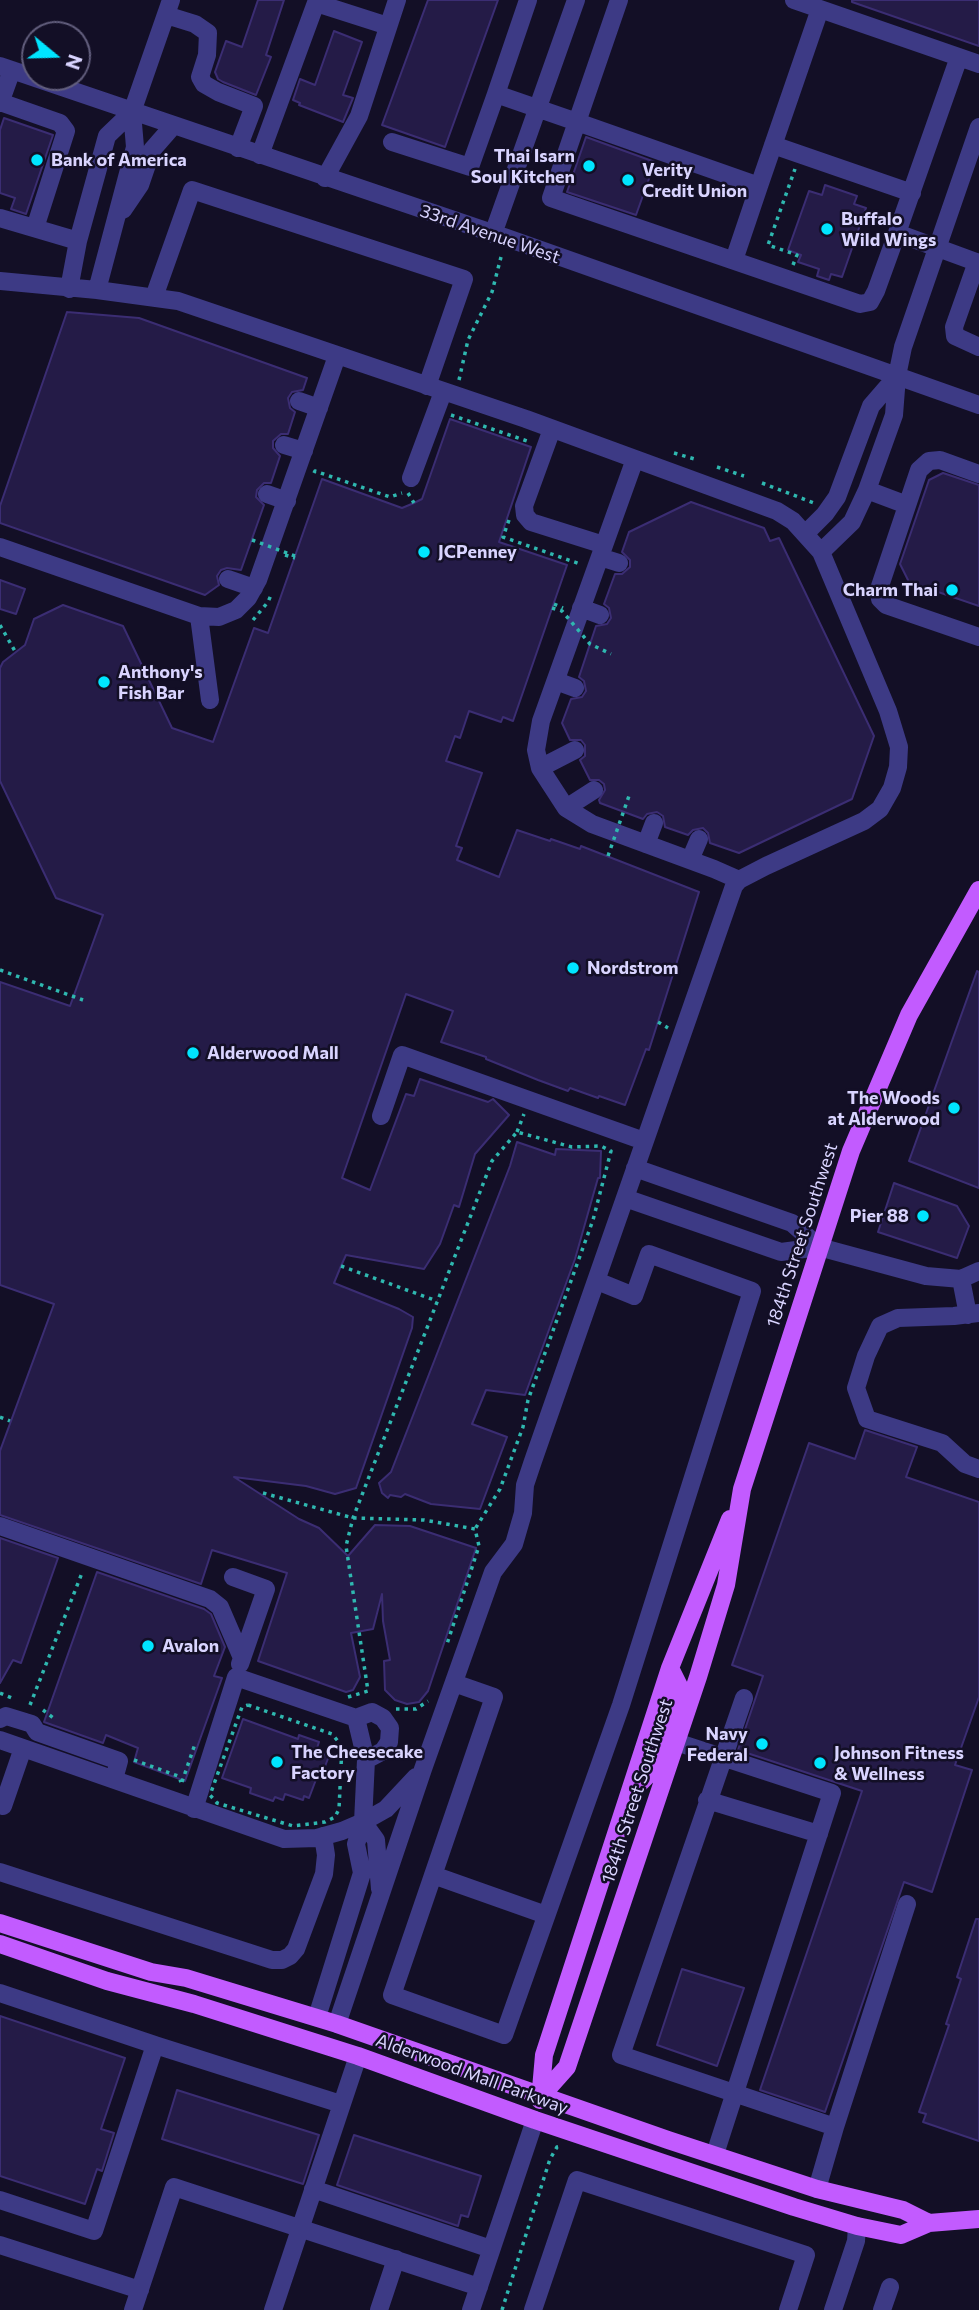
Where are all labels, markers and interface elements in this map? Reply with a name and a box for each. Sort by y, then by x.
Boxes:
north arrow [21,21,91,91]
text: N [61,52,88,73]
place label: Thai Isarn Soul Kitchen [471,145,575,188]
place label: Bank of America [51,149,187,171]
marker: Bank of America [29,152,45,168]
marker: Thai Isarn Soul Kitchen [581,158,597,174]
place label: Verity Credit Union [642,159,747,202]
marker: Verity Credit Union [620,172,636,188]
street label: 33rd Avenue West [417,200,563,268]
place label: Buffalo Wild Wings [841,208,936,250]
marker: Buffalo Wild Wings [819,221,835,237]
place label: JCPenney [438,541,517,563]
marker: JCPenney [416,544,432,560]
place label: Charm Thai [843,579,938,601]
marker: Charm Thai [944,582,960,598]
place label: Anthony's Fish Bar [118,661,203,704]
marker: Anthony's Fish Bar [96,674,112,690]
place label: Nordstrom [587,957,678,979]
marker: Nordstrom [565,960,581,976]
place label: Alderwood Mall [207,1042,339,1064]
marker: Alderwood Mall [185,1045,201,1061]
place label: The Woods at Alderwood [828,1087,940,1130]
marker: The Woods at Alderwood [946,1100,962,1116]
street label: 184th Street Southwest [762,1140,842,1330]
place label: Pier 88 [850,1205,909,1227]
marker: Pier 88 [915,1208,931,1224]
place label: Avalon [162,1635,219,1657]
marker: Avalon [140,1638,156,1654]
street label: 184th Street Southwest [597,1696,677,1886]
place label: Navy Federal [687,1723,748,1766]
marker: Navy Federal [754,1736,770,1752]
place label: The Cheesecake Factory [291,1741,423,1784]
place label: Johnson Fitness & Wellness [834,1742,964,1784]
marker: The Cheesecake Factory [269,1754,285,1770]
marker: Johnson Fitness & Wellness [812,1755,828,1771]
street label: Alderwood Mall Parkway [373,2029,571,2119]

